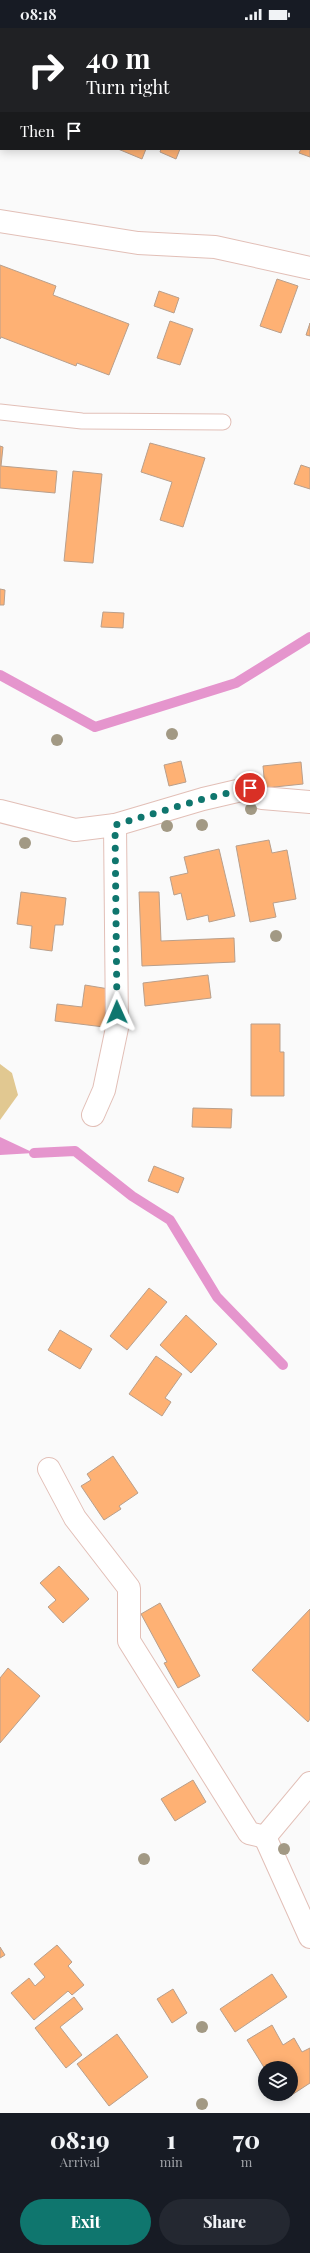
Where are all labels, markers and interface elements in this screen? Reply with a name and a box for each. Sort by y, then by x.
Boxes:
text: 08:18 [20,4,57,24]
text: 40 m [86,39,151,76]
icon: right [20,44,72,96]
text: Turn right [86,75,169,99]
icon: arrive [63,120,85,142]
text: Then [20,121,55,141]
pin [233,771,267,805]
icon: arrive [239,777,261,799]
position arrow [96,991,138,1033]
map controls [258,2061,298,2101]
button: layers [258,2061,298,2101]
text: 08:19 [50,2123,110,2155]
text: 1 [167,2123,176,2155]
text: 70 [233,2123,260,2155]
text: Arrival [60,2153,100,2170]
text: min [160,2153,183,2170]
text: m [241,2153,252,2170]
button: Exit [20,2199,151,2245]
button: Share [159,2199,290,2245]

